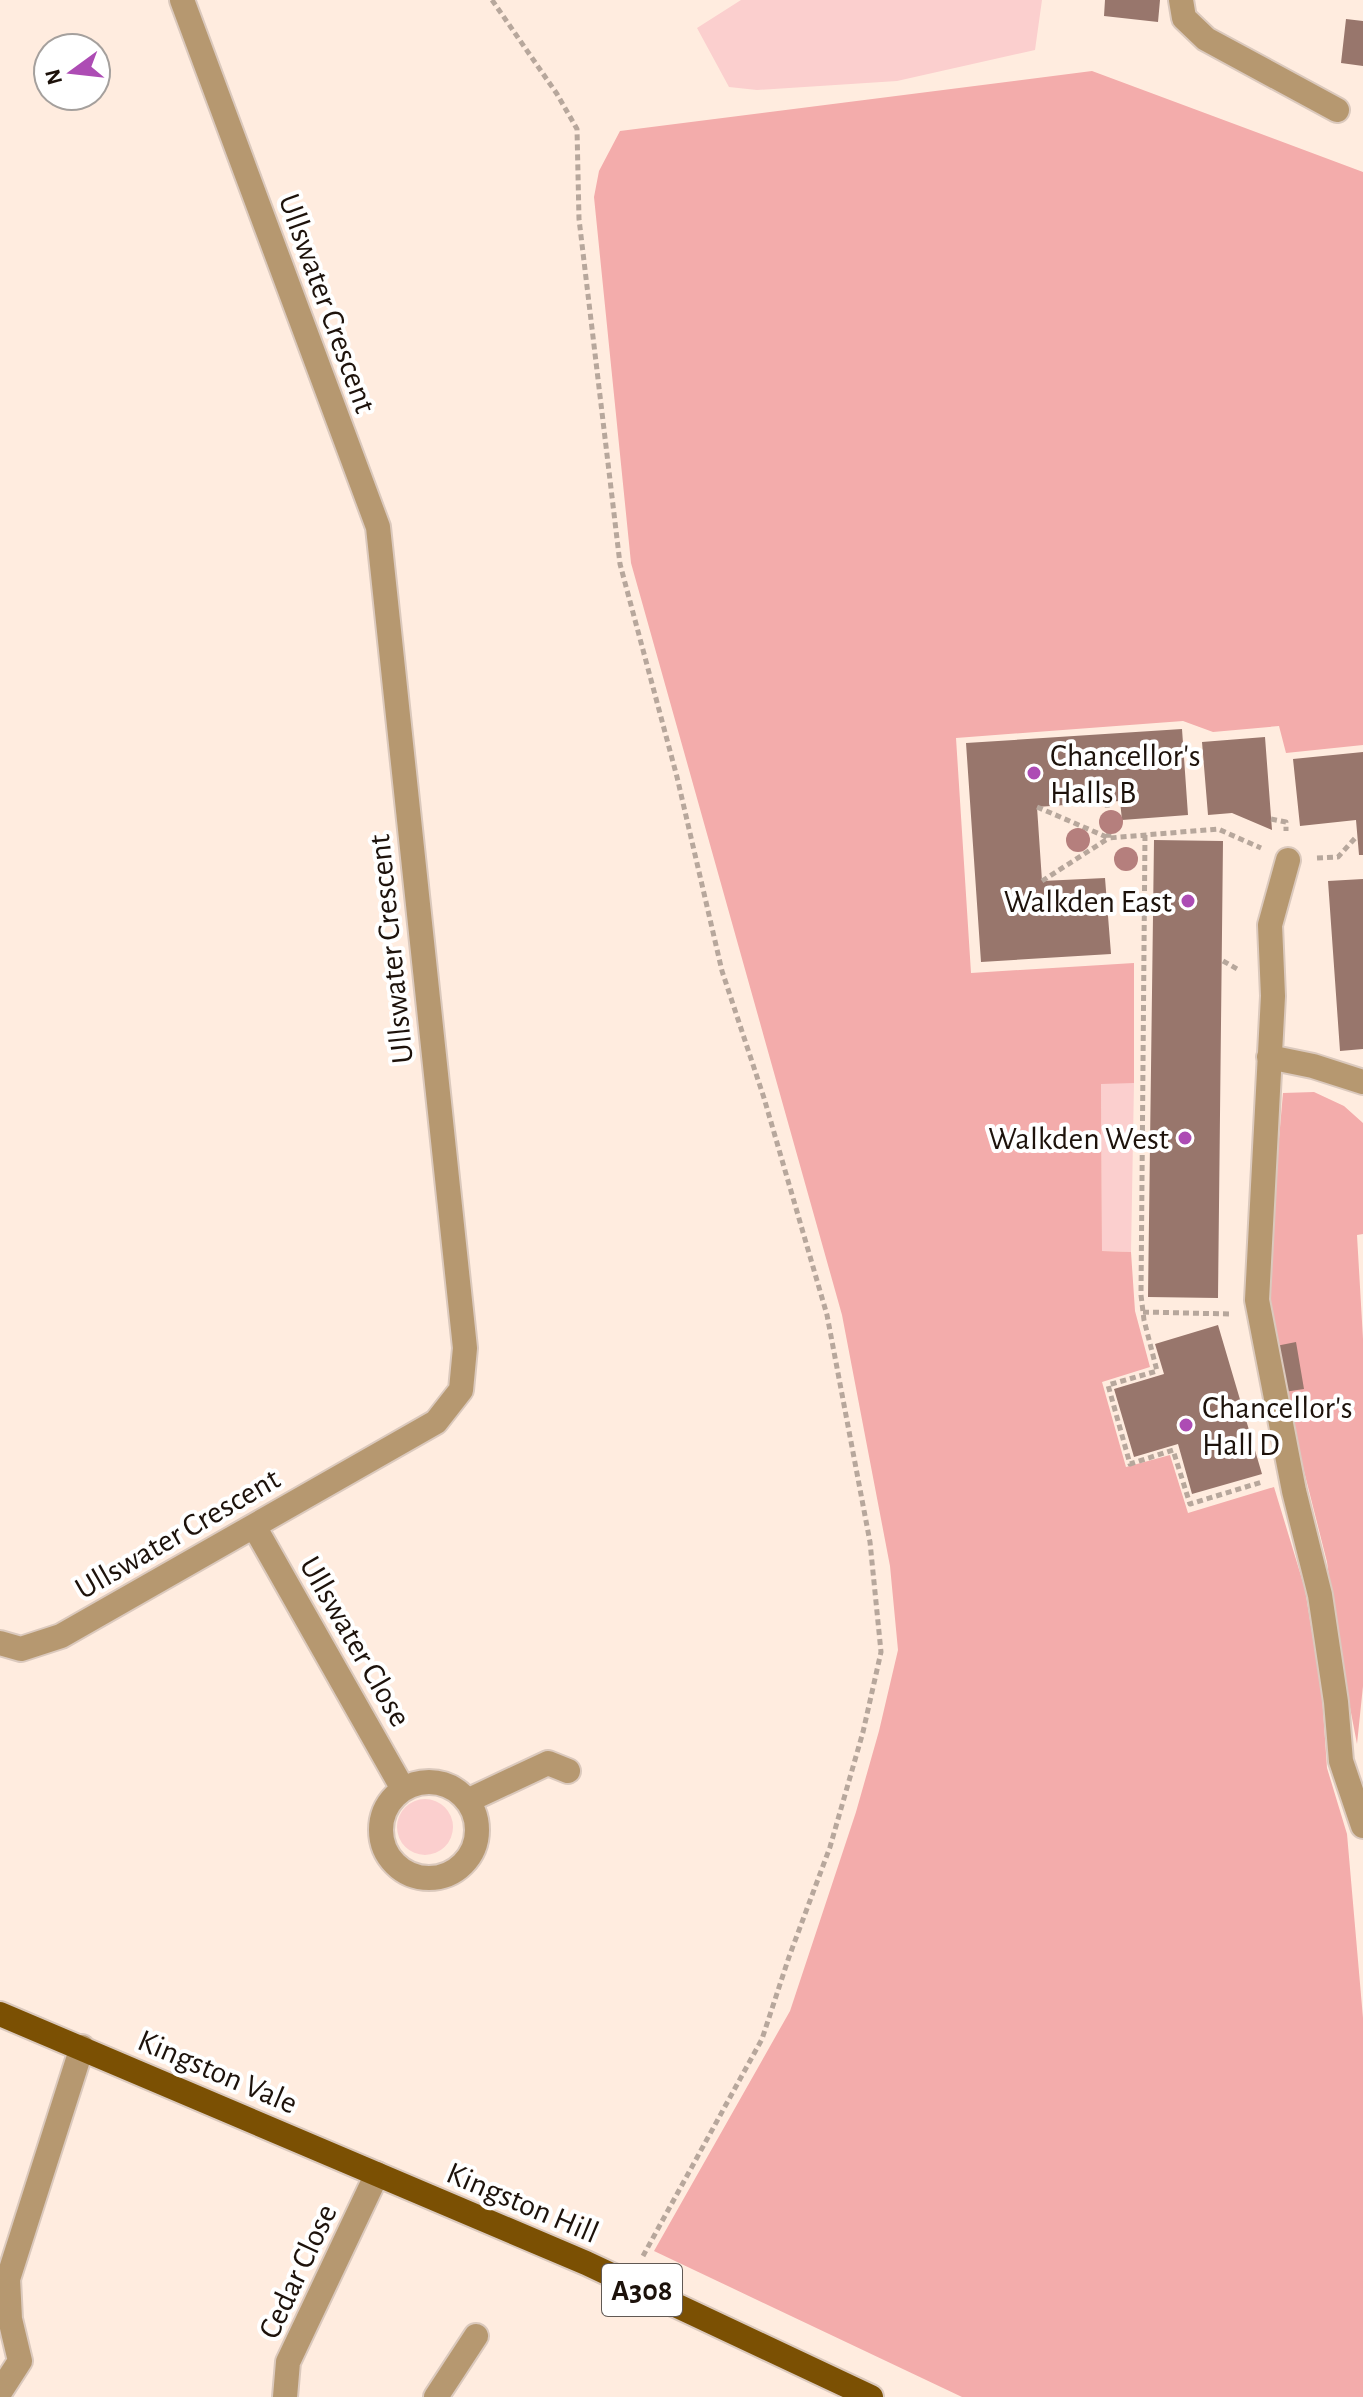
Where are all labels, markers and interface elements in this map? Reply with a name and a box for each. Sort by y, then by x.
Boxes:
north arrow [32,32,112,112]
text: N [41,67,66,87]
street label: Ullswater Crescent [273,190,381,417]
place label: Chancellor's Halls B [1050,740,1201,809]
marker: Chancellor's Halls B [1025,764,1043,782]
street label: Ullswater Crescent [363,833,419,1065]
place label: Walkden East [1004,886,1172,918]
marker: Walkden East [1179,892,1197,910]
place label: Walkden West [988,1123,1169,1155]
marker: Walkden West [1176,1129,1194,1147]
place label: Chancellor's Hall D [1202,1392,1353,1461]
marker: Chancellor's Hall D [1177,1416,1195,1434]
street label: Ullswater Crescent [70,1462,285,1605]
street label: Ullswater Close [294,1551,417,1732]
street label: Kingston Vale [133,2024,302,2120]
street label: Kingston Hill [442,2157,603,2249]
street label: Cedar Close [253,2199,343,2344]
road number: A308 [602,2264,682,2316]

